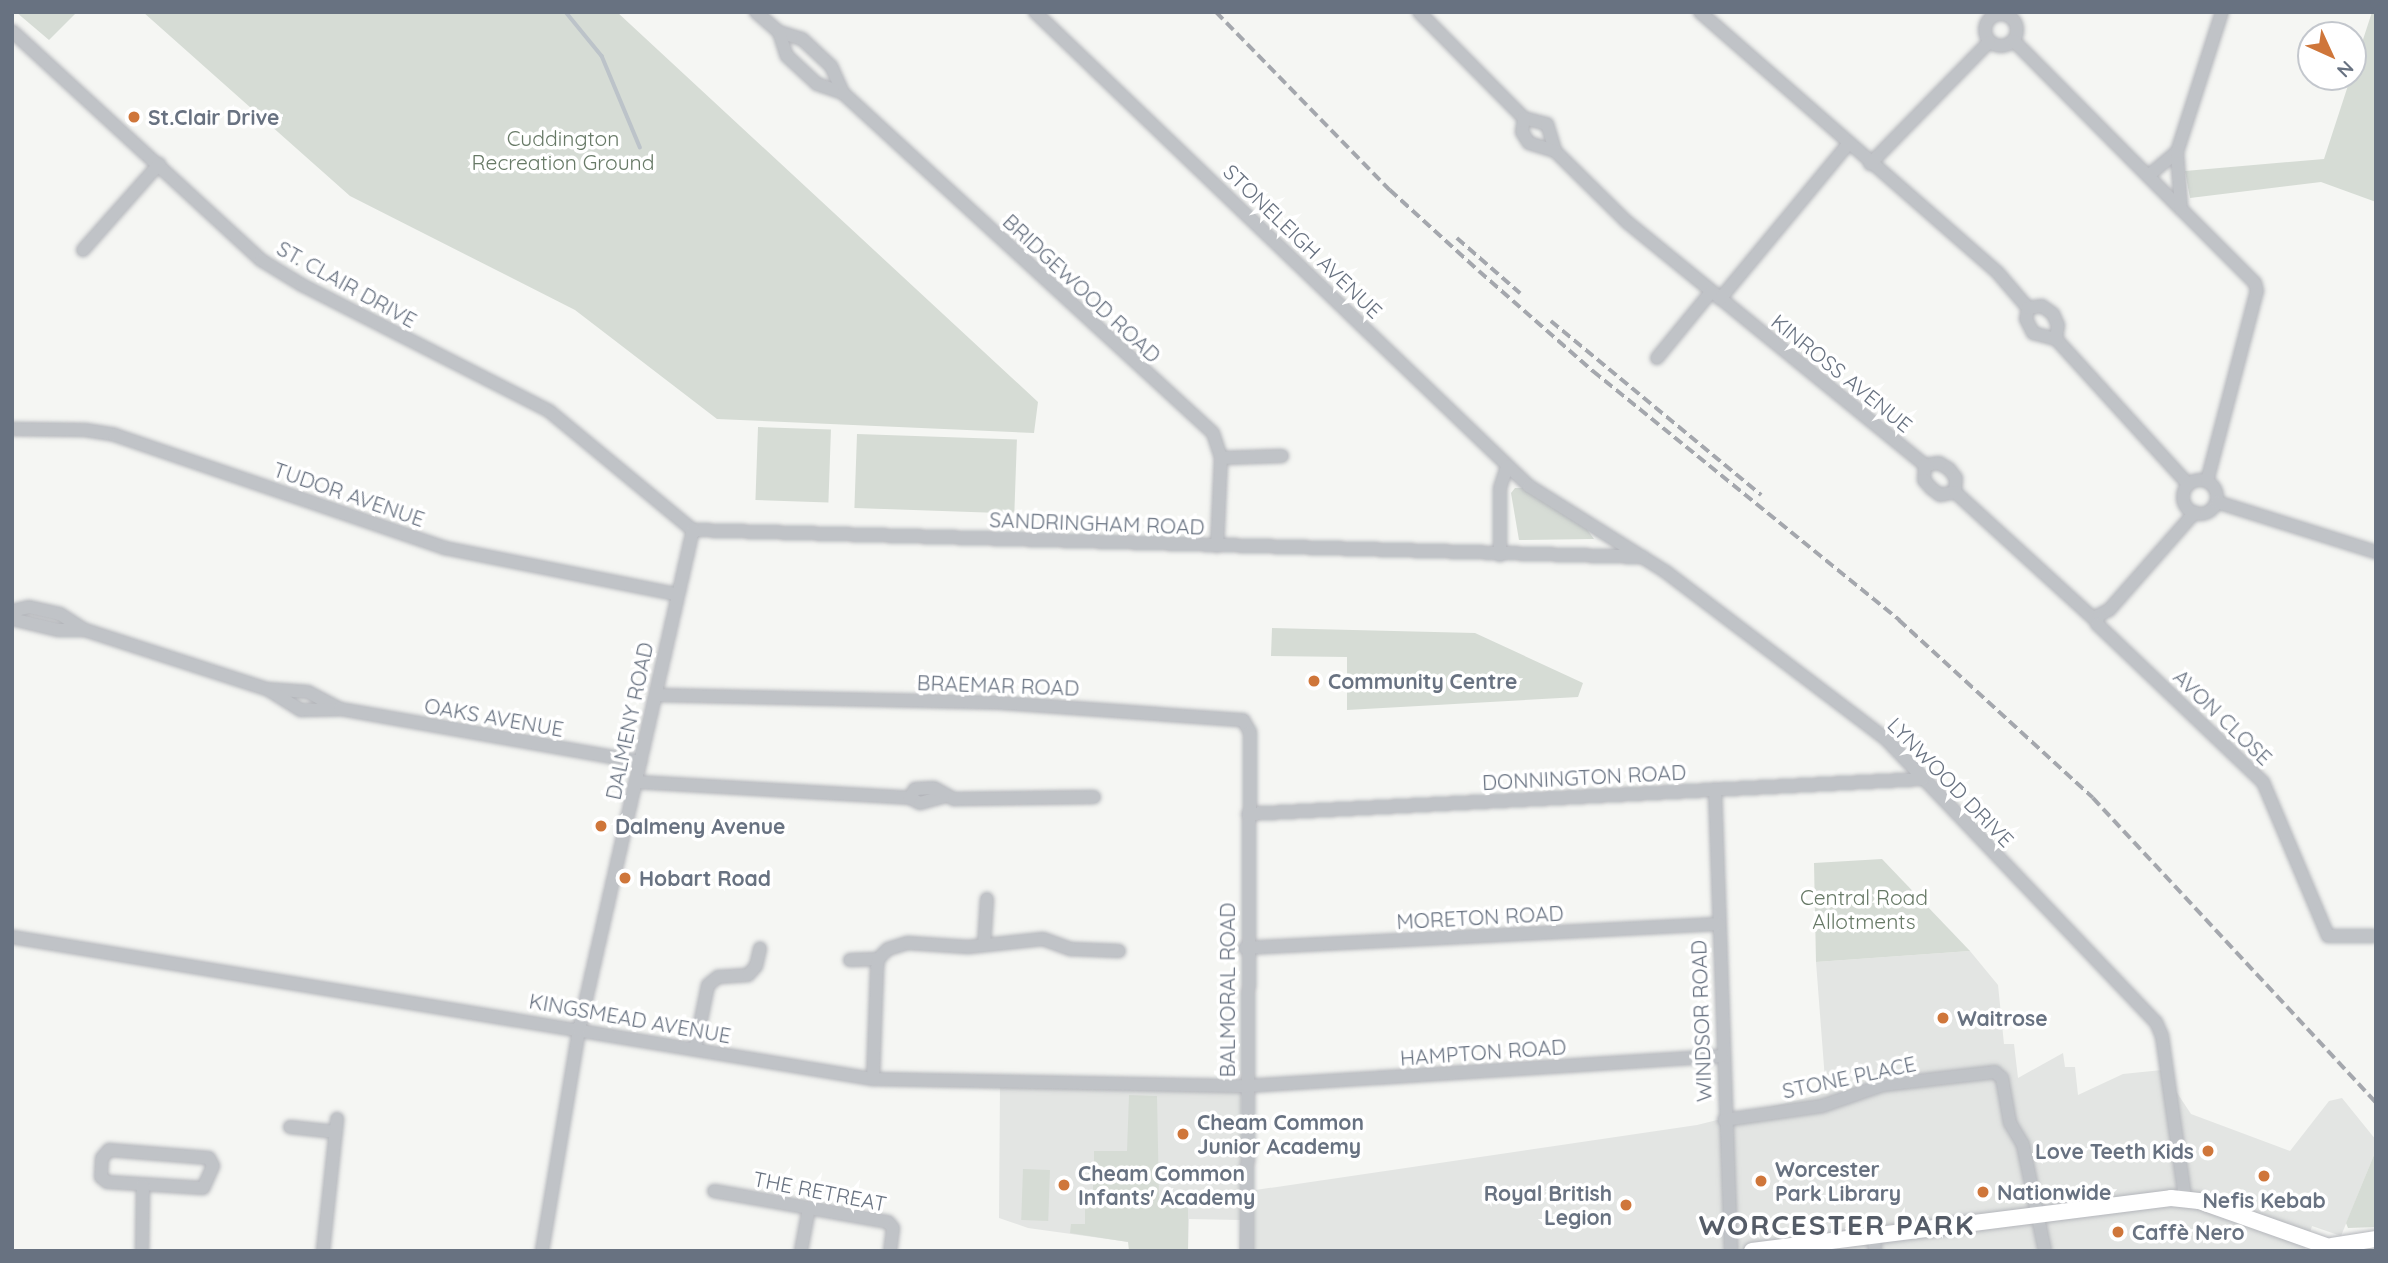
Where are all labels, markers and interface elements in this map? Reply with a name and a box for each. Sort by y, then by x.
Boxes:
north arrow [2297,21,2367,91]
text: N [2332,56,2359,83]
place label: St.Clair Drive [148,104,280,130]
marker: St.Clair Drive [126,109,142,125]
park label: Cuddington Recreation Ground [472,125,654,175]
street label: STONELEIGH AVENUE [1218,159,1388,323]
street label: BRIDGEWOOD ROAD [998,208,1166,368]
street label: ST. CLAIR DRIVE [273,235,421,333]
street label: KINROSS AVENUE [1767,309,1917,437]
street label: TUDOR AVENUE [270,456,428,532]
street label: SANDRINGHAM ROAD [989,507,1205,539]
street label: DALMENY ROAD [600,640,658,802]
street label: AVON CLOSE [2169,664,2277,770]
place label: Community Centre [1328,668,1517,694]
street label: BRAEMAR ROAD [916,670,1080,700]
marker: Community Centre [1306,673,1322,689]
street label: OAKS AVENUE [422,692,566,742]
street label: LYNWOOD DRIVE [1883,712,2019,852]
street label: DONNINGTON ROAD [1481,759,1687,795]
place label: Dalmeny Avenue [615,813,785,839]
marker: Dalmeny Avenue [593,818,609,834]
place label: Hobart Road [639,865,771,891]
marker: Hobart Road [617,870,633,886]
park label: Central Road Allotments [1800,884,1928,934]
street label: MORETON ROAD [1396,900,1564,934]
street label: BALMORAL ROAD [1214,903,1240,1077]
street label: WINDSOR ROAD [1686,940,1716,1102]
street label: KINGSMEAD AVENUE [527,988,733,1048]
place label: Waitrose [1957,1005,2048,1031]
marker: Waitrose [1935,1010,1951,1026]
street label: HAMPTON ROAD [1399,1034,1567,1070]
street label: STONE PLACE [1780,1051,1918,1103]
place label: Cheam Common Junior Academy [1197,1109,1364,1159]
marker: Cheam Common Junior Academy [1175,1126,1191,1142]
place label: Love Teeth Kids [2035,1138,2194,1164]
marker: Love Teeth Kids [2200,1143,2216,1159]
place label: Worcester Park Library [1775,1156,1901,1206]
place label: Cheam Common Infants' Academy [1078,1160,1255,1210]
street label: THE RETREAT [751,1166,889,1216]
marker: Nefis Kebab [2256,1168,2272,1184]
marker: Worcester Park Library [1753,1173,1769,1189]
marker: Cheam Common Infants' Academy [1056,1177,1072,1193]
place label: Nationwide [1997,1179,2111,1205]
place label: Royal British Legion [1484,1180,1612,1230]
marker: Nationwide [1975,1184,1991,1200]
place label: Nefis Kebab [2202,1187,2326,1213]
marker: Royal British Legion [1618,1197,1634,1213]
district label: WORCESTER PARK [1700,1208,1974,1242]
place label: Caffè Nero [2132,1219,2245,1245]
marker: Caffè Nero [2110,1224,2126,1240]

